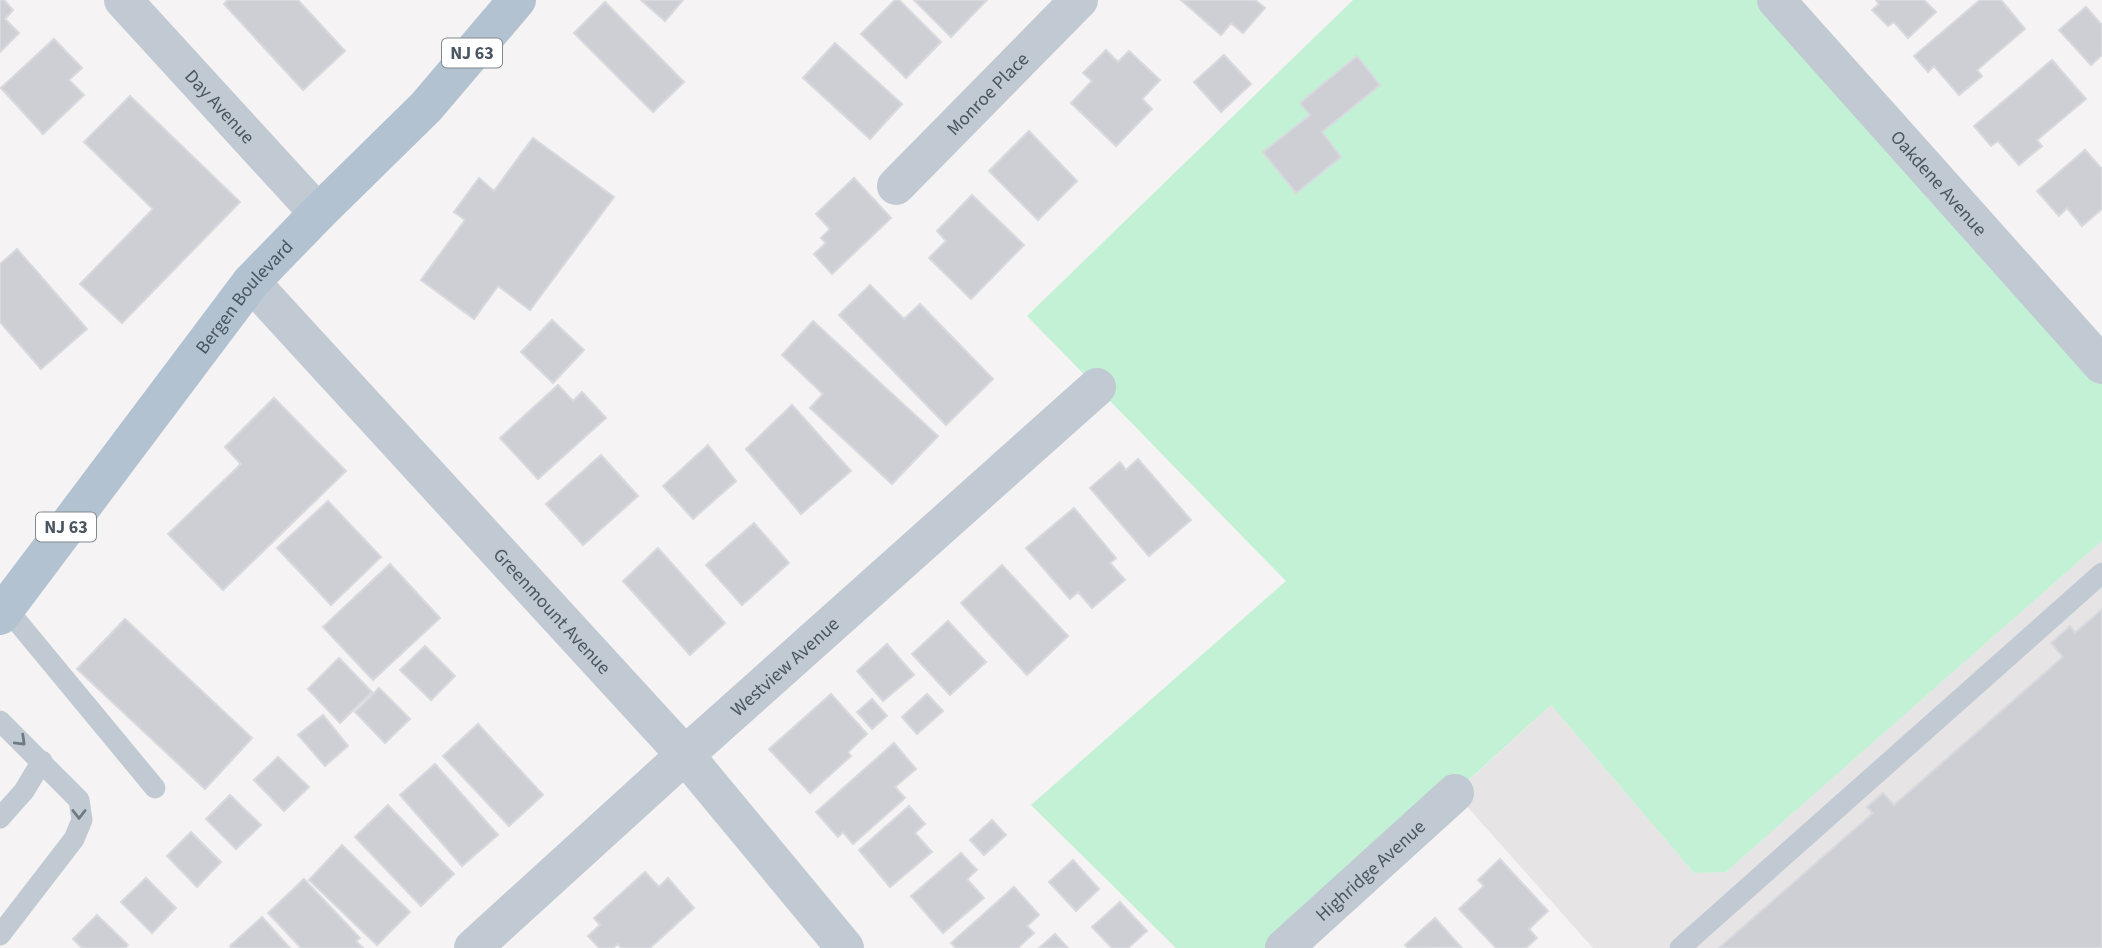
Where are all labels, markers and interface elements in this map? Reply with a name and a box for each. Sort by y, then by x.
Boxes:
road number: NJ 63 [442,38,502,68]
street label: Monroe Place [941,47,1036,142]
street label: Day Avenue [178,64,260,150]
street label: Oakdene Avenue [1884,125,1993,243]
street label: Bergen Boulevard [189,234,300,360]
road number: NJ 63 [36,512,96,542]
street label: Greenmount Avenue [486,542,617,681]
street label: Westview Avenue [725,611,846,723]
one-way arrow [13,732,26,745]
one-way arrow [71,809,87,820]
street label: Highridge Avenue [1310,814,1432,928]

